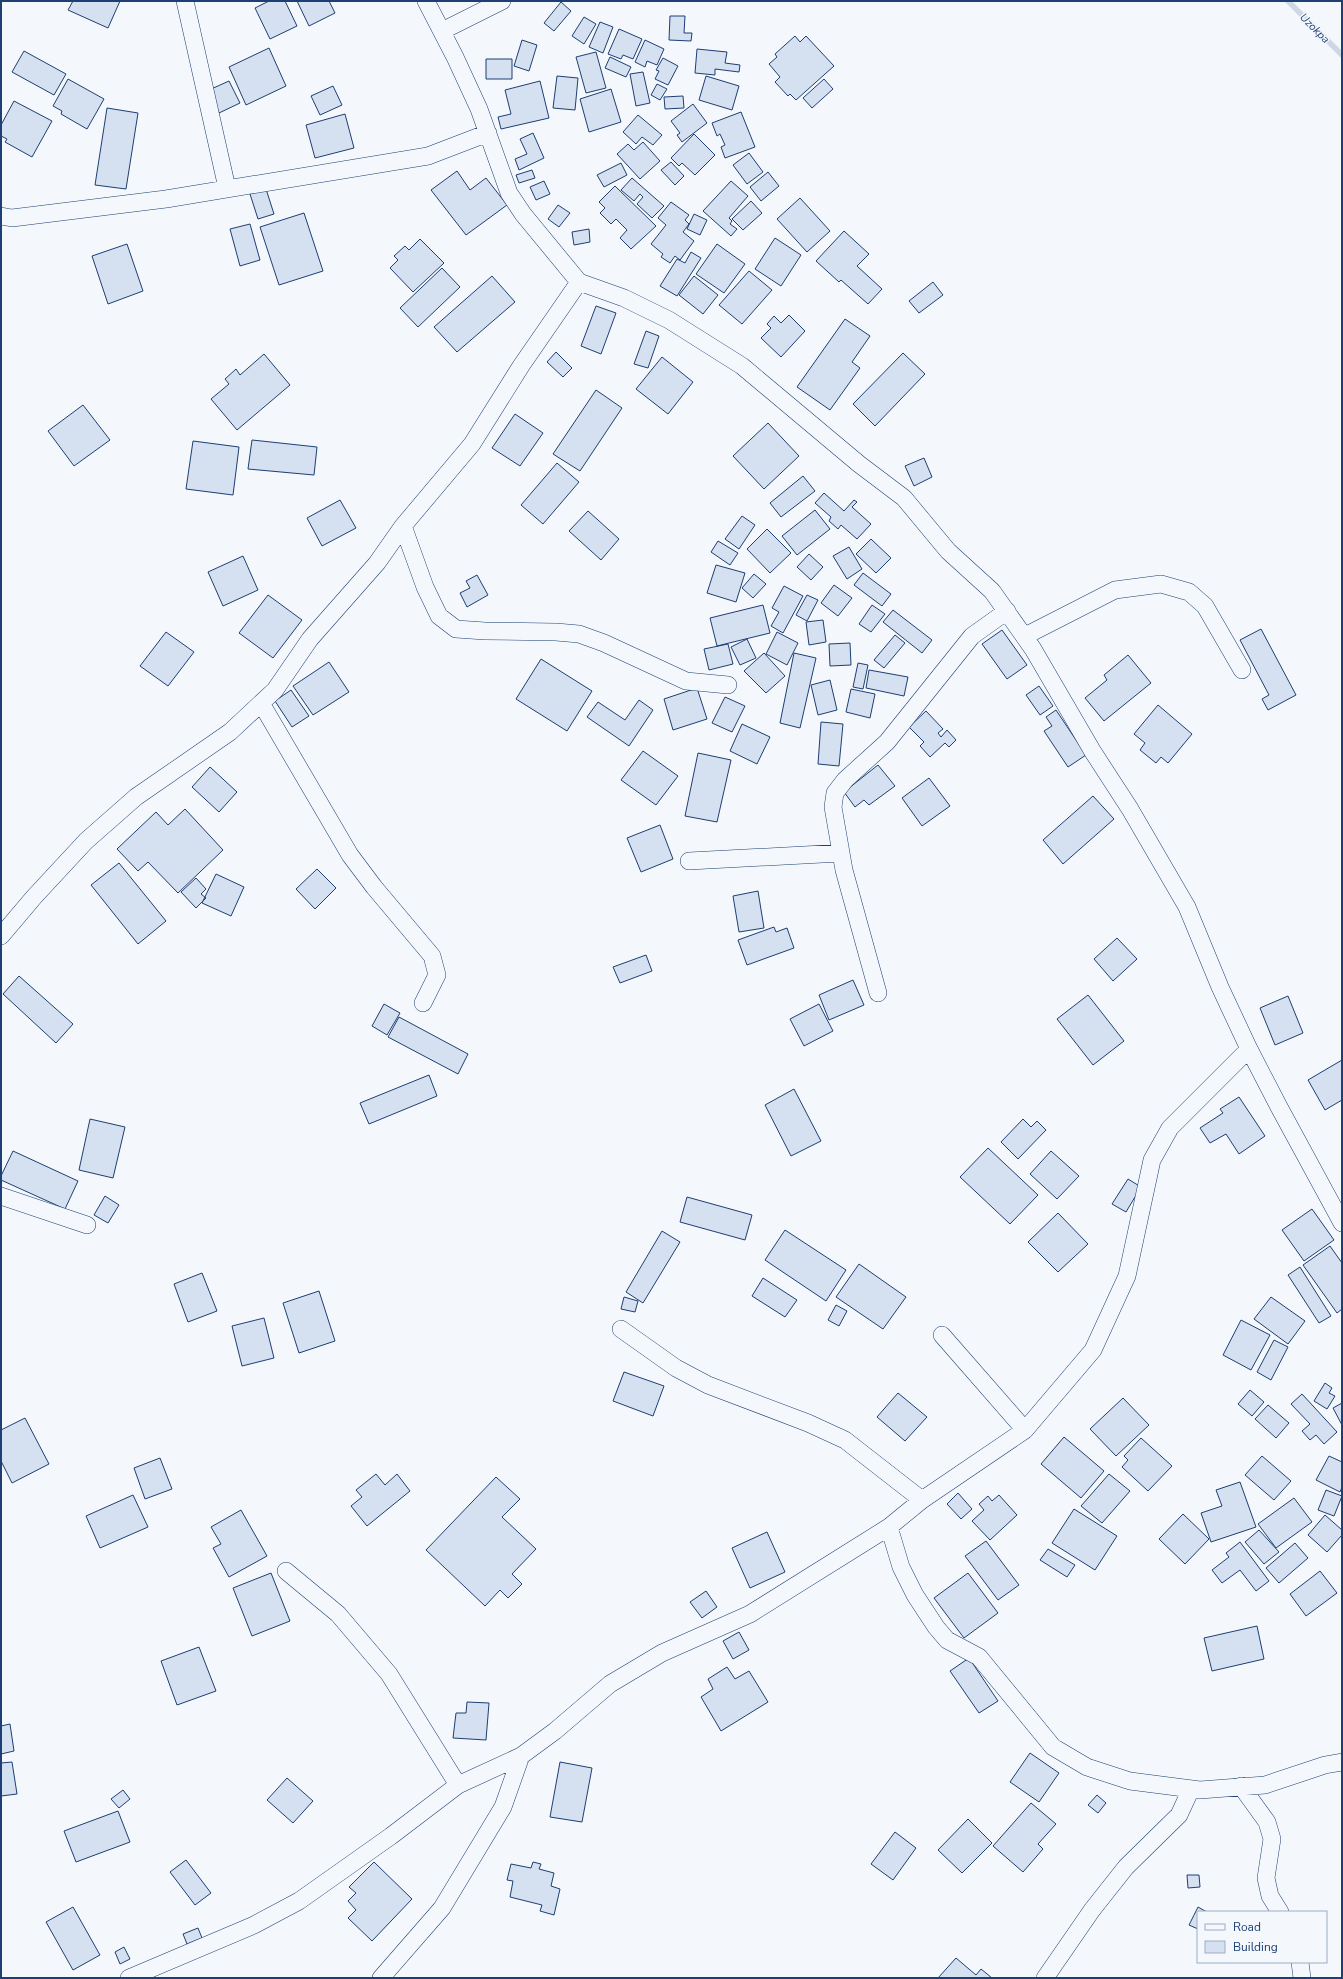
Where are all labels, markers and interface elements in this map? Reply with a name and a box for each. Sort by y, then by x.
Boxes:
water label: Uzokpa [1296,10,1333,47]
legend [1197,1911,1327,1963]
text: Road [1233,1919,1261,1935]
text: Building [1233,1939,1278,1955]

